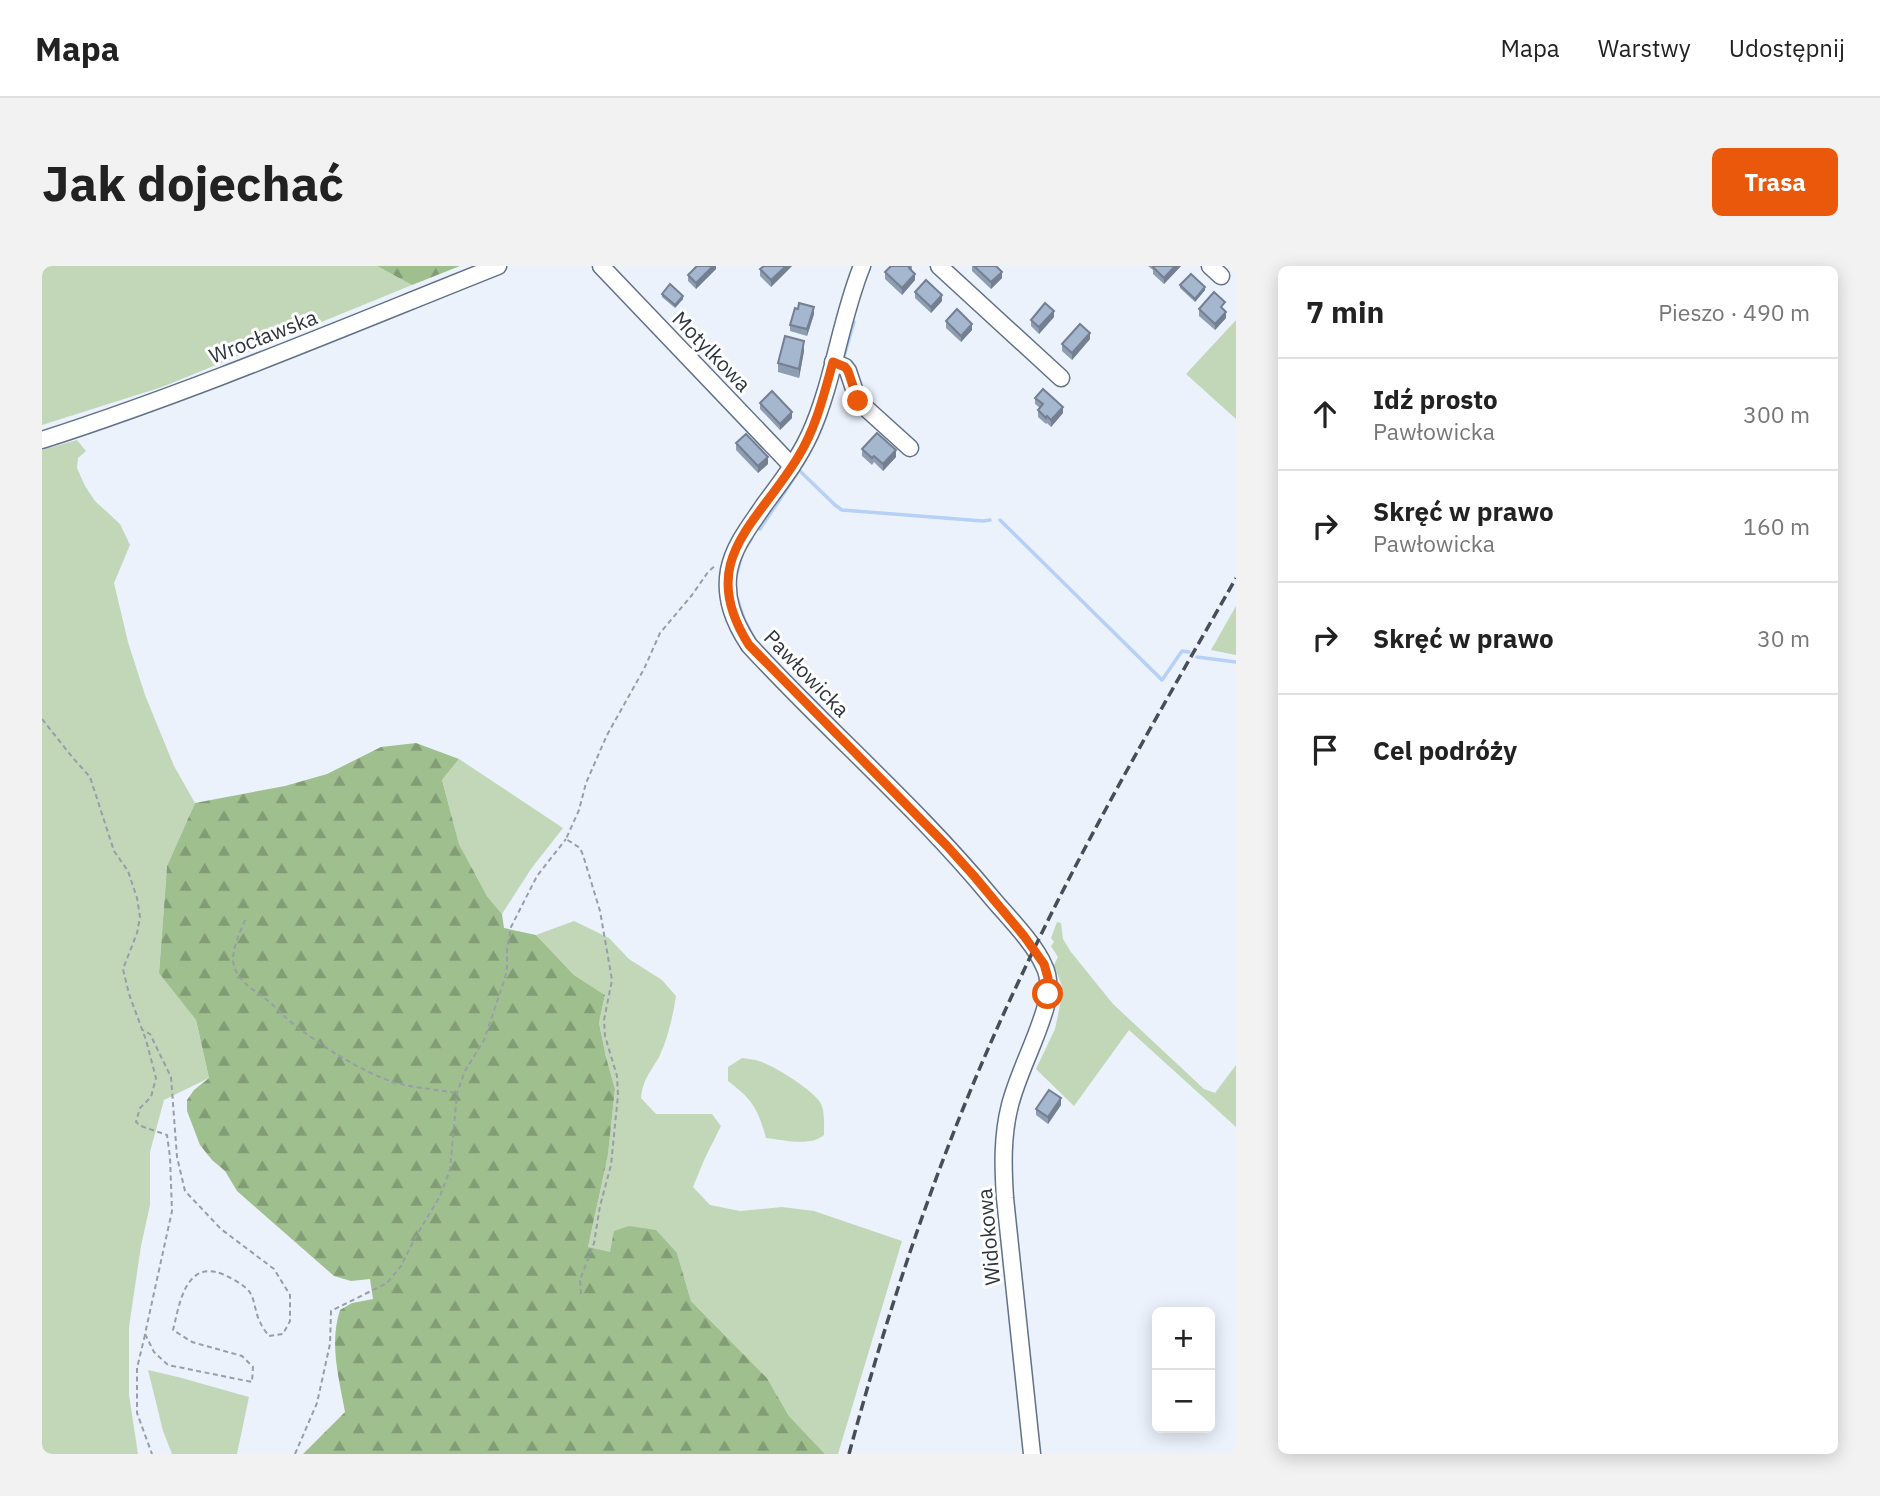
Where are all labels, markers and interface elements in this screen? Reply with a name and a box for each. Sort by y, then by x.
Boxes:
text: Mapa [35,27,120,70]
text: Mapa [1501,32,1560,64]
text: Warstwy [1598,32,1691,64]
text: Udostępnij [1729,32,1845,64]
button: Trasa [1712,148,1838,216]
text: Jak dojechać [42,151,344,214]
text: 7 min [1306,292,1384,331]
text: Pieszo · 490 m [1658,297,1810,327]
street label: Wrocławska [205,303,321,369]
street label: Motylkowa [667,305,757,397]
text: Idź prosto [1373,382,1498,416]
route end [842,385,873,416]
icon: ahead [1306,395,1344,433]
text: 300 m [1743,399,1810,429]
text: Pawłowicka [1373,416,1495,446]
text: Skręć w prawo [1373,494,1554,528]
icon: right [1306,507,1344,545]
text: 160 m [1743,511,1810,541]
text: Pawłowicka [1373,528,1495,558]
icon: right [1306,619,1344,657]
text: Skręć w prawo [1373,621,1554,655]
street label: Pawłowicka [758,623,856,723]
text: 30 m [1757,623,1810,653]
icon: arrive [1306,731,1344,769]
text: Cel podróży [1373,733,1517,767]
route start [1032,978,1063,1009]
street label: Widokowa [970,1187,1006,1287]
map controls [1152,1307,1215,1433]
button: + [1152,1307,1215,1370]
button: − [1152,1370,1215,1433]

